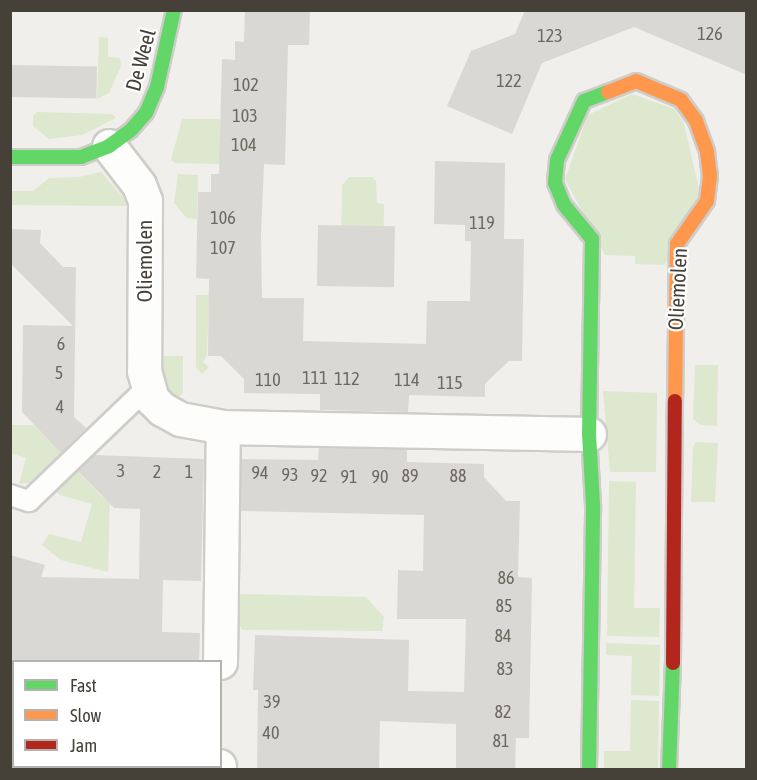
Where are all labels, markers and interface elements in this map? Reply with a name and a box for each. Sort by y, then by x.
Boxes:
house number: 126 [697,23,723,45]
house number: 123 [537,25,563,47]
street label: De Weel [120,26,160,94]
house number: 122 [496,70,522,92]
house number: 102 [233,74,259,96]
house number: 103 [232,105,258,127]
house number: 104 [231,134,257,156]
house number: 106 [210,207,236,229]
house number: 119 [469,212,495,234]
street label: Oliemolen [131,220,157,302]
house number: 107 [210,237,236,259]
street label: Oliemolen [662,247,692,331]
house number: 6 [57,333,65,355]
house number: 5 [55,362,63,384]
house number: 111 [302,367,328,389]
house number: 112 [334,368,360,390]
house number: 110 [255,369,281,391]
house number: 114 [394,369,420,391]
house number: 115 [437,372,463,394]
house number: 4 [56,396,64,418]
house number: 3 [117,460,125,482]
house number: 2 [153,461,161,483]
house number: 1 [185,461,193,483]
house number: 94 [252,462,268,484]
house number: 93 [282,464,298,486]
house number: 92 [311,465,327,487]
house number: 89 [402,465,418,487]
house number: 88 [450,465,466,487]
house number: 91 [341,466,357,488]
house number: 90 [372,466,388,488]
house number: 86 [498,567,514,589]
house number: 85 [496,595,512,617]
house number: 84 [495,625,511,647]
house number: 83 [497,658,513,680]
legend [12,660,222,768]
text: Fast [70,675,97,696]
house number: 39 [264,691,280,713]
house number: 82 [495,701,511,723]
text: Slow [70,705,101,726]
house number: 40 [263,722,279,744]
house number: 81 [493,730,509,752]
text: Jam [70,735,97,756]

